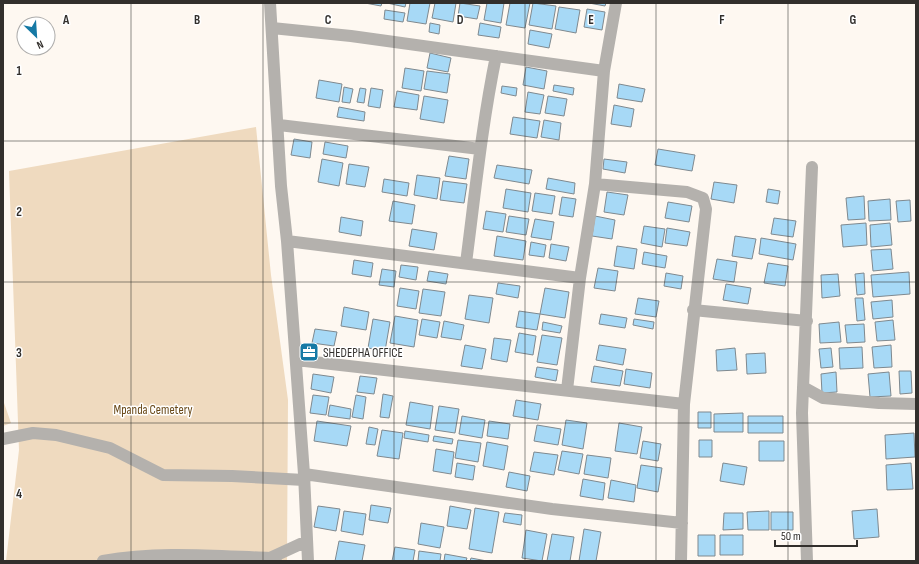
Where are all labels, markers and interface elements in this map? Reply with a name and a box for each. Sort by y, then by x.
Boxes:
text: A [62,12,70,28]
text: B [194,12,200,28]
text: C [325,12,332,28]
text: D [457,12,464,28]
text: E [588,12,594,28]
text: F [719,12,725,28]
text: G [850,12,857,28]
north arrow [16,16,56,56]
text: N [34,37,45,52]
text: 1 [16,63,22,79]
text: 2 [16,204,22,220]
office icon: SHEDEPHA OFFICE [298,341,320,363]
text: 3 [16,345,22,361]
place label: SHEDEPHA OFFICE [323,345,403,361]
park label: Mpanda Cemetery [113,402,193,418]
text: 4 [16,486,22,502]
scale bar [775,522,857,548]
text: 50 m [781,529,801,544]

